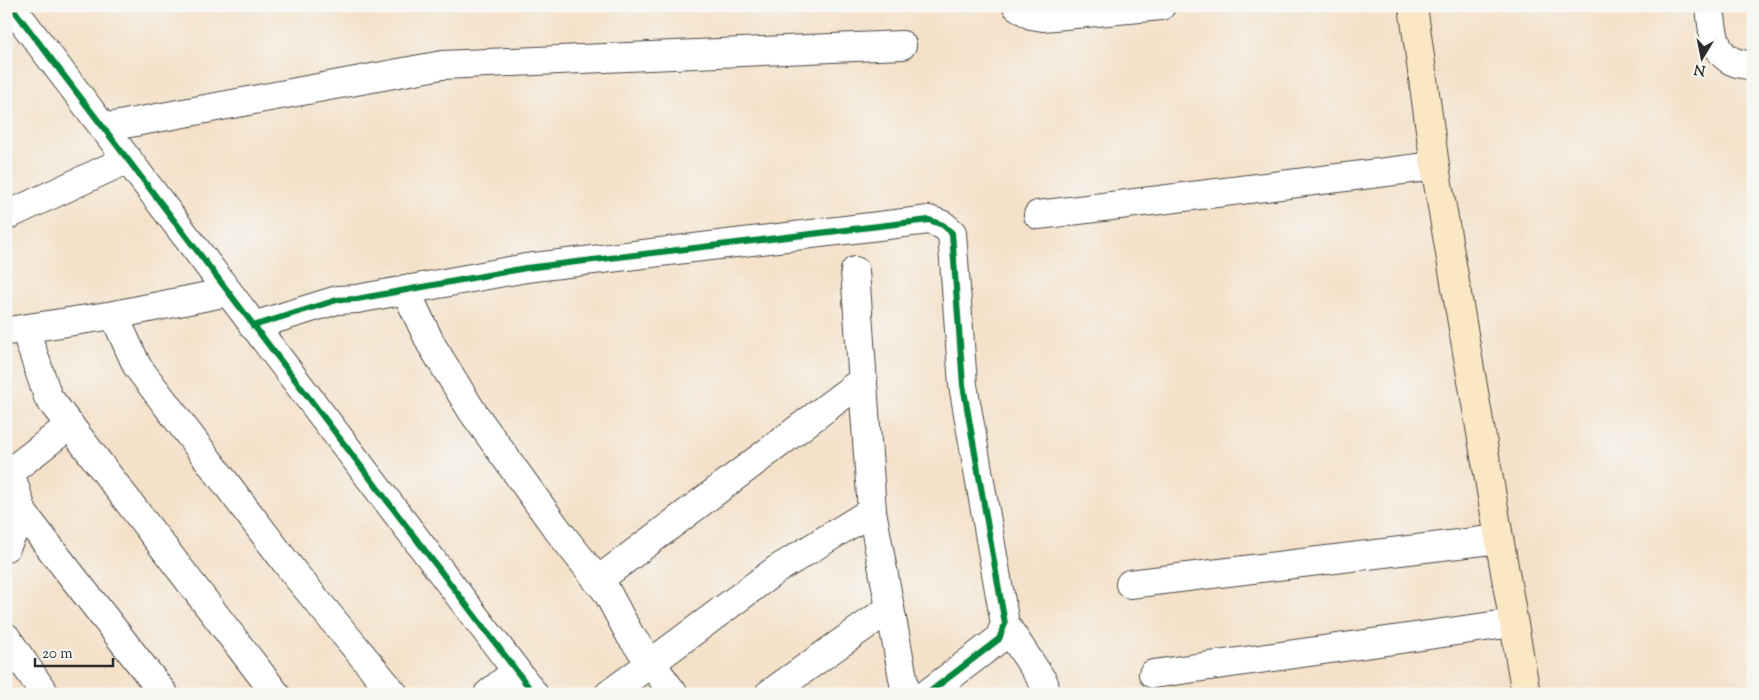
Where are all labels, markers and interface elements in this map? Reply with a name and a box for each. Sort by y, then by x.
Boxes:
north arrow [1676,32,1726,82]
text: N [1693,58,1707,80]
scale bar [35,635,112,667]
text: 20 m [42,644,73,665]

